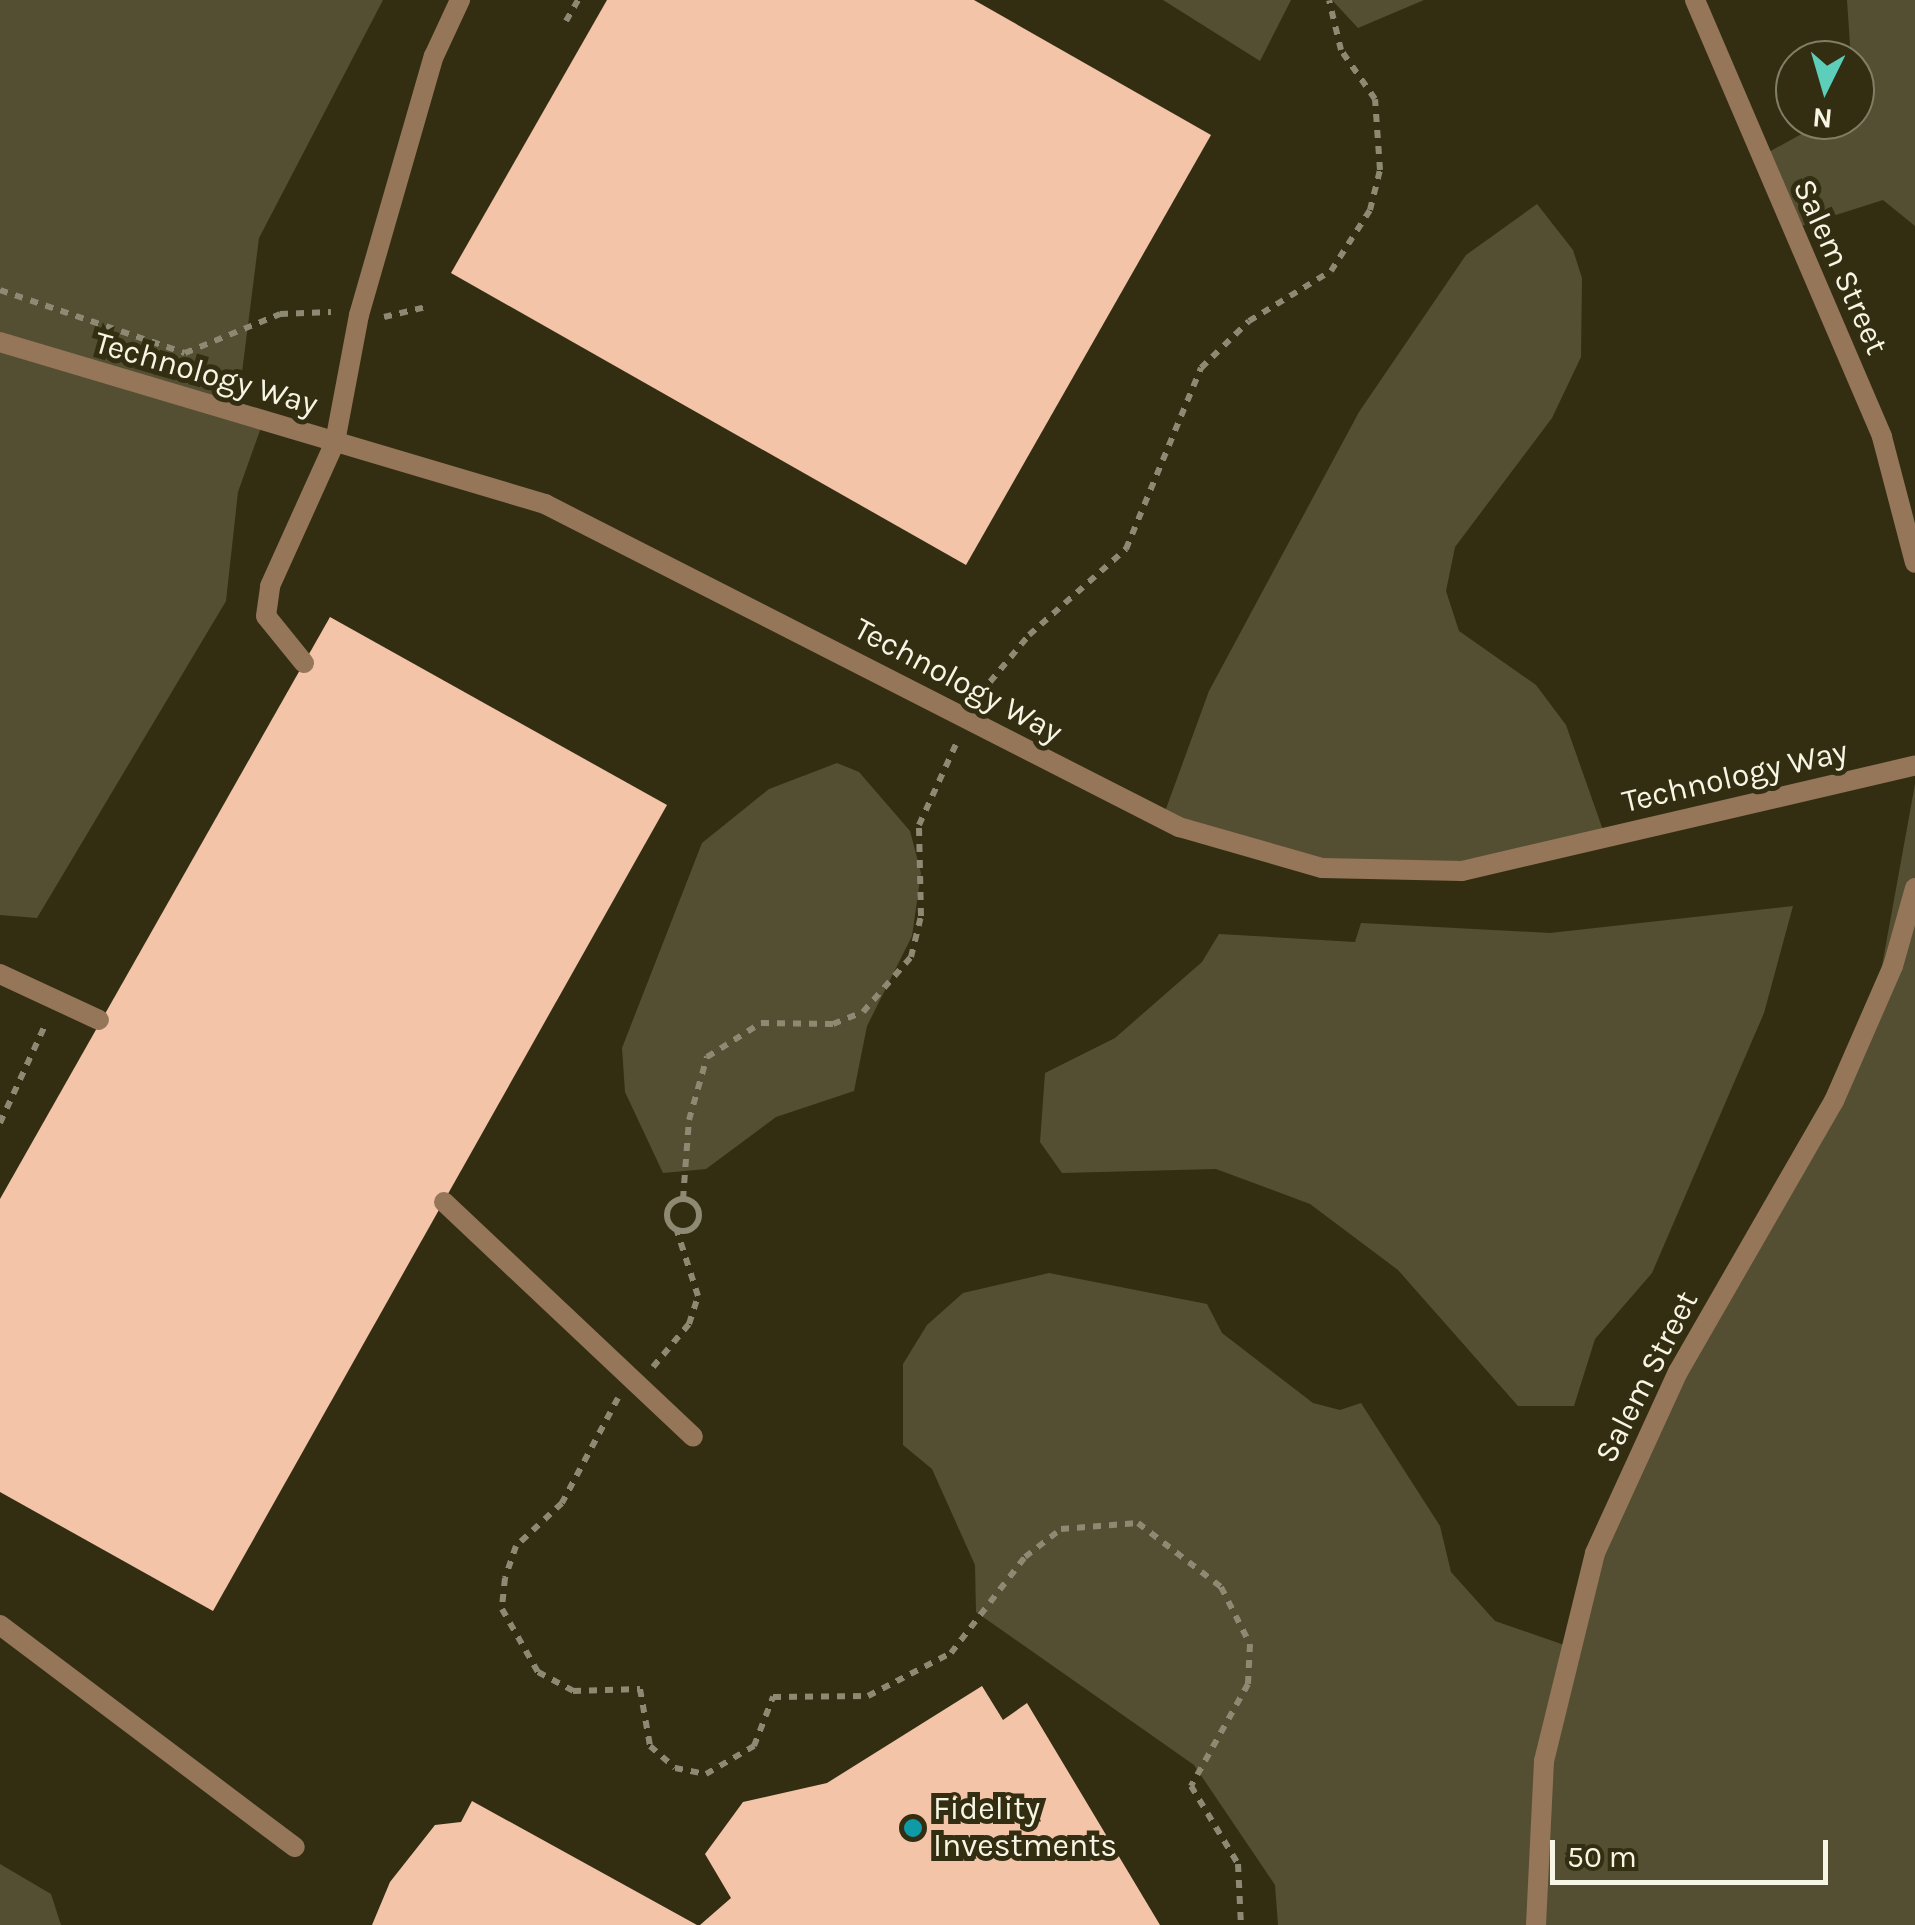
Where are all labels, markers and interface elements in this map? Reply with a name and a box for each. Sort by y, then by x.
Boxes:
north arrow [1775,40,1875,140]
text: N [1811,101,1834,136]
street label: Salem Street [1784,173,1896,361]
street label: Technology Way [90,324,322,424]
street label: Technology Way [847,610,1069,752]
street label: Technology Way [1618,732,1852,822]
street label: Salem Street [1587,1285,1707,1469]
place label: Fidelity Investments [933,1791,1117,1866]
marker: Fidelity Investments [902,1817,924,1839]
scale bar [1555,1820,1832,1882]
text: 50 m [1567,1839,1637,1875]

